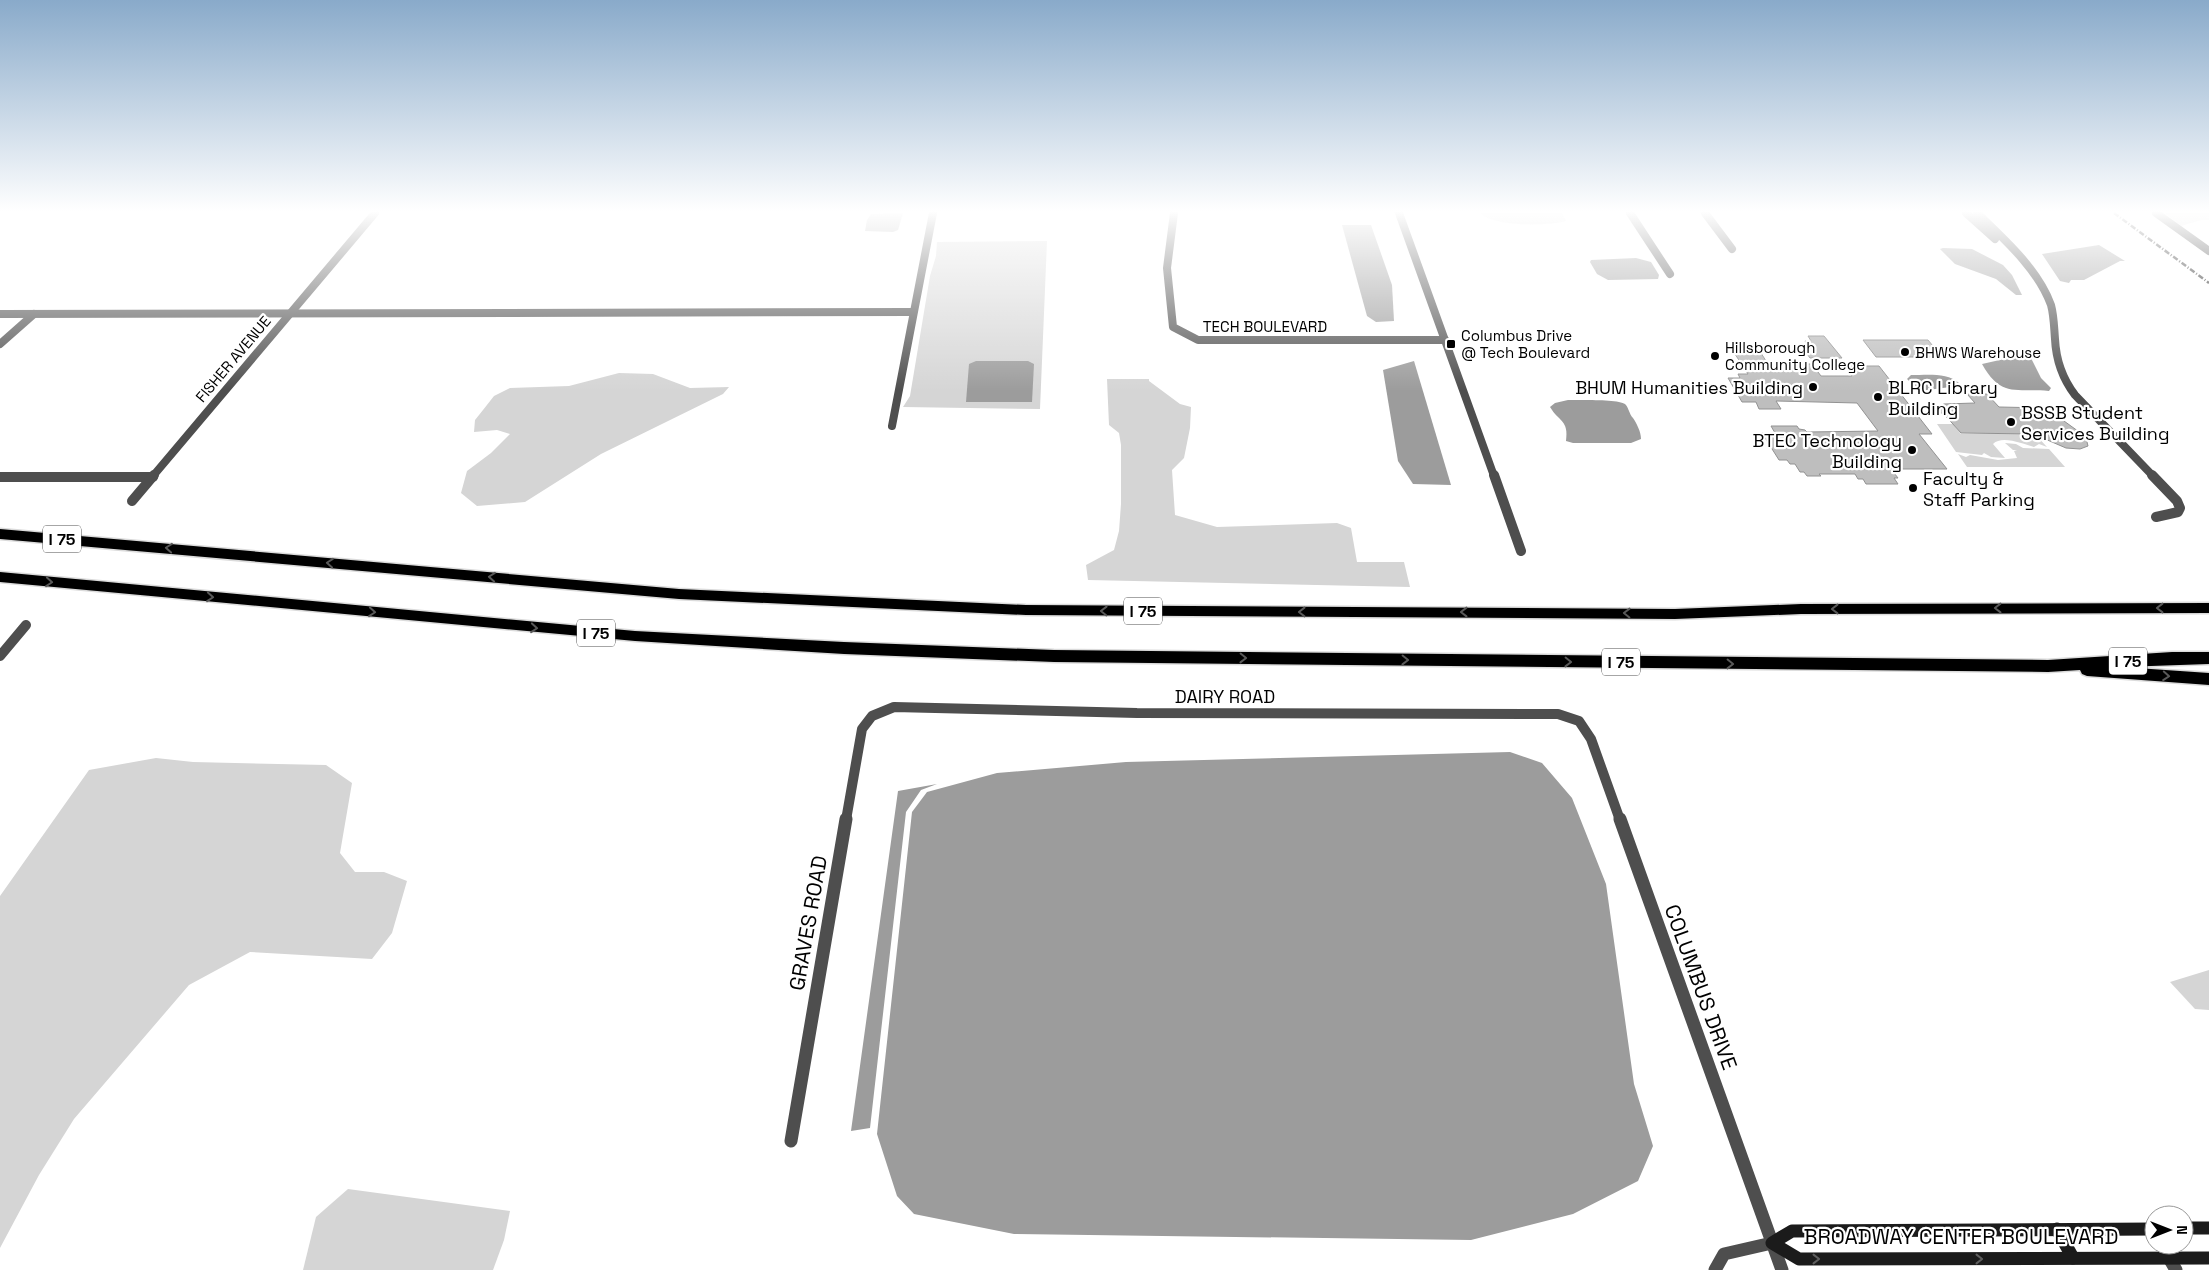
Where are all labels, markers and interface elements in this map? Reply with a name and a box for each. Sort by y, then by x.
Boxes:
street label: FISHER AVENUE [191,312,275,406]
street label: TECH BOULEVARD [1203,317,1327,336]
place label: Columbus Drive @ Tech Boulevard [1461,326,1590,362]
marker: Columbus Drive @ Tech Boulevard [1445,338,1457,350]
place label: Hillsborough Community College [1725,338,1865,374]
place label: BHWS Warehouse [1915,343,2041,362]
marker: BHWS Warehouse [1899,346,1911,358]
marker: Hillsborough Community College [1709,350,1721,362]
place label: BHUM Humanities Building [1575,376,1803,399]
place label: BLRC Library Building [1888,376,1998,420]
marker: BHUM Humanities Building [1807,381,1819,393]
marker: BLRC Library Building [1872,391,1884,403]
place label: BSSB Student Services Building [2021,401,2169,445]
marker: BSSB Student Services Building [2005,416,2017,428]
place label: BTEC Technology Building [1752,429,1902,473]
marker: BTEC Technology Building [1906,444,1918,456]
place label: Faculty & Staff Parking [1923,467,2035,511]
marker: Faculty & Staff Parking [1907,482,1919,494]
road number: I 75 [43,526,81,552]
one-way arrow [164,542,172,553]
one-way arrow [326,557,334,568]
one-way arrow [488,572,496,583]
one-way arrow [45,576,53,587]
one-way arrow [207,591,215,602]
road number: I 75 [1124,598,1162,624]
one-way arrow [1994,603,2002,613]
one-way arrow [2156,603,2164,613]
one-way arrow [1831,604,1839,614]
one-way arrow [1100,606,1108,616]
one-way arrow [368,607,376,618]
one-way arrow [1297,607,1305,617]
one-way arrow [1460,607,1468,617]
one-way arrow [1622,608,1630,618]
road number: I 75 [577,620,615,646]
one-way arrow [530,622,538,633]
road number: I 75 [2109,648,2147,674]
road number: I 75 [1602,649,1640,676]
one-way arrow [1239,652,1247,663]
one-way arrow [1401,654,1409,665]
one-way arrow [1564,656,1572,667]
one-way arrow [1726,658,1734,669]
one-way arrow [2163,671,2171,682]
street label: DAIRY ROAD [1175,685,1275,708]
street label: GRAVES ROAD [783,853,833,993]
street label: COLUMBUS DRIVE [1659,901,1743,1073]
north arrow [2144,1205,2194,1255]
street label: BROADWAY CENTER BOULEVARD [1804,1223,2118,1250]
text: N [2173,1225,2191,1235]
one-way arrow [1813,1254,1821,1264]
one-way arrow [1976,1254,1983,1264]

